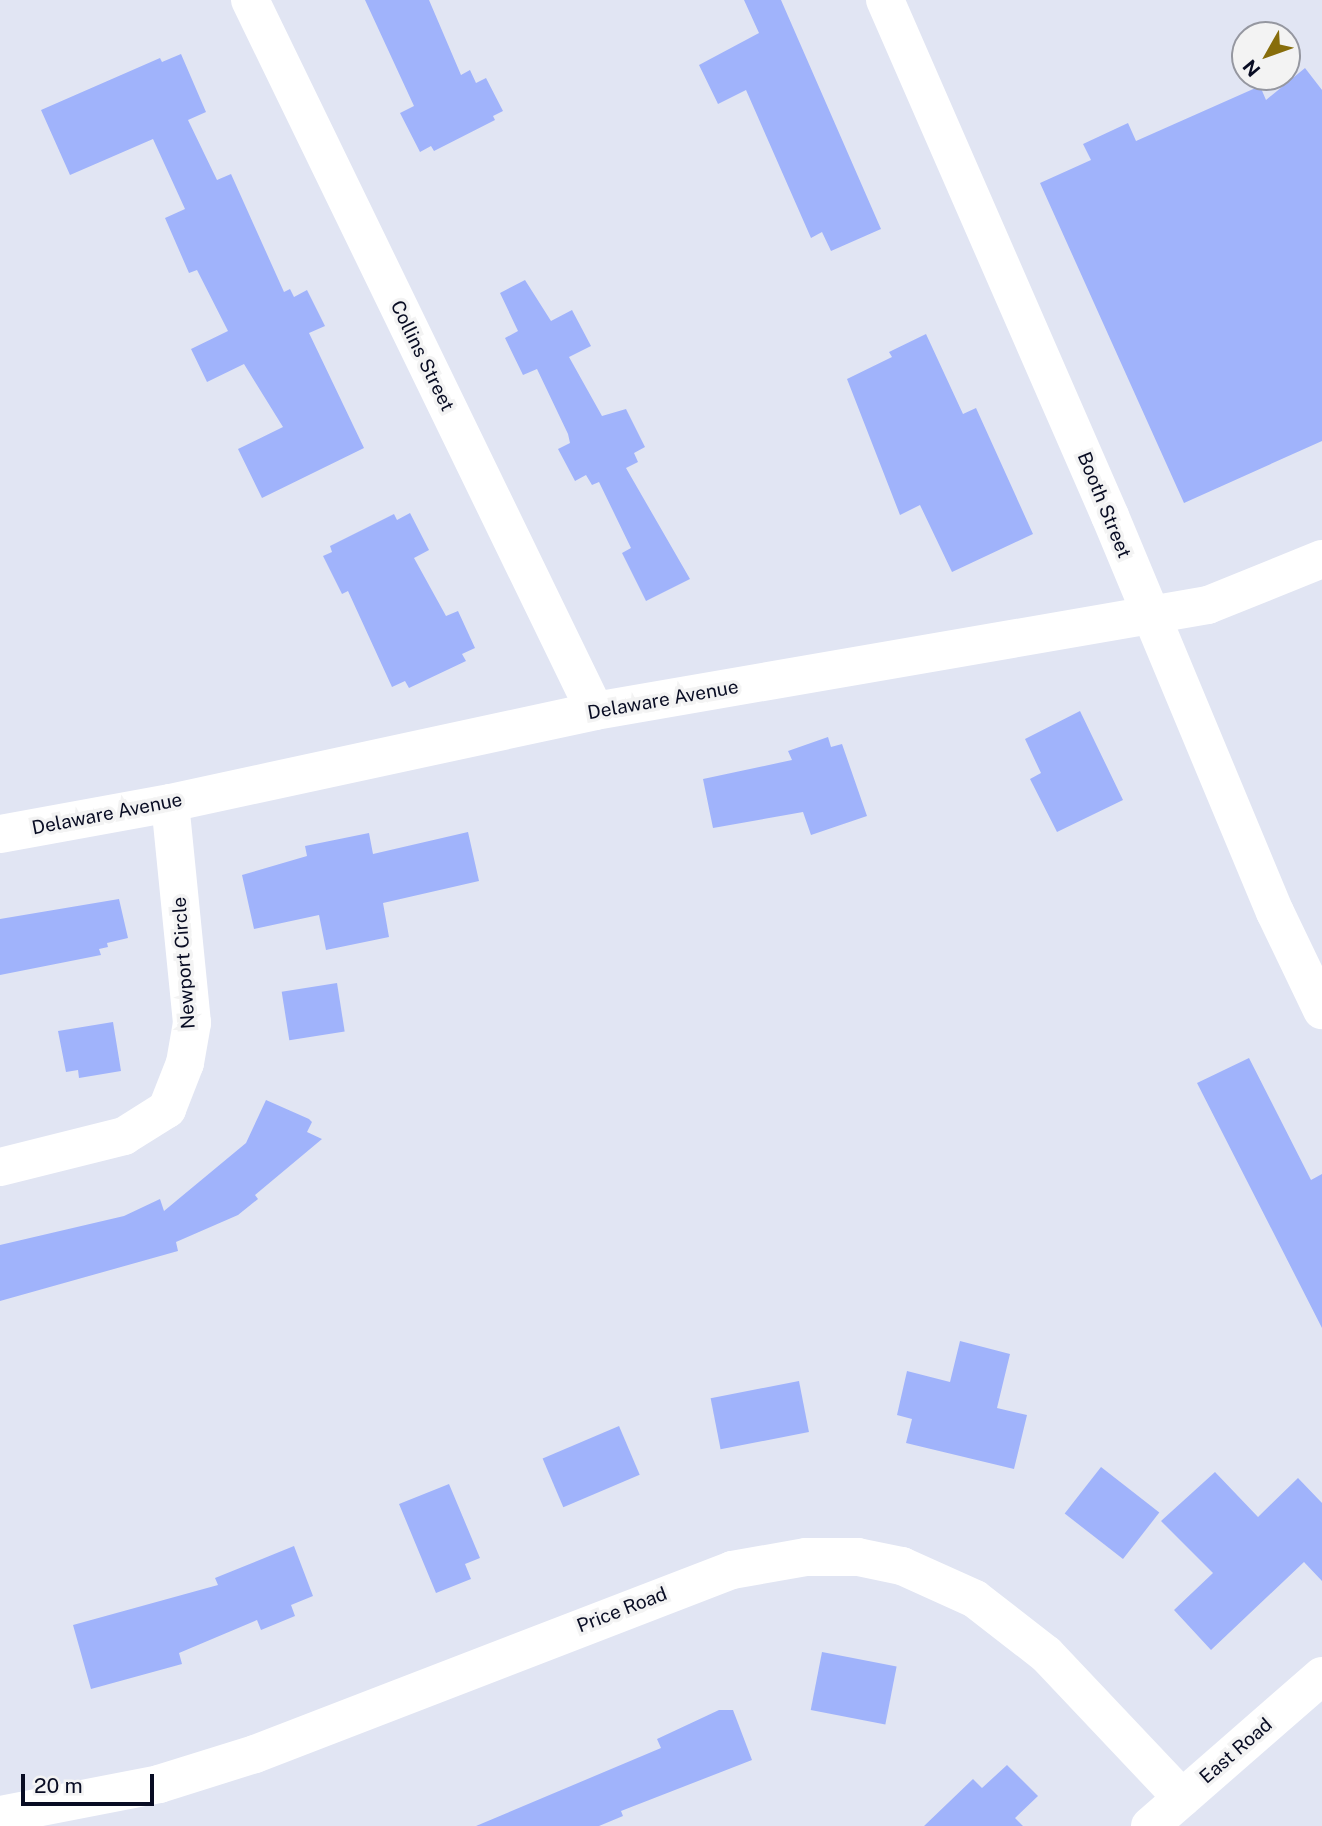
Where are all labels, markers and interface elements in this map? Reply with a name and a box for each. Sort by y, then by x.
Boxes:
north arrow [1231,21,1301,91]
text: N [1238,55,1265,81]
street label: Collins Street [385,297,459,415]
street label: Booth Street [1072,449,1136,561]
street label: Delaware Avenue [586,676,740,724]
street label: Delaware Avenue [30,788,184,840]
street label: Newport Circle [168,896,200,1030]
street label: Price Road [574,1582,670,1638]
street label: East Road [1195,1713,1277,1789]
scale bar [24,1759,158,1803]
text: 20 m [34,1773,83,1798]

